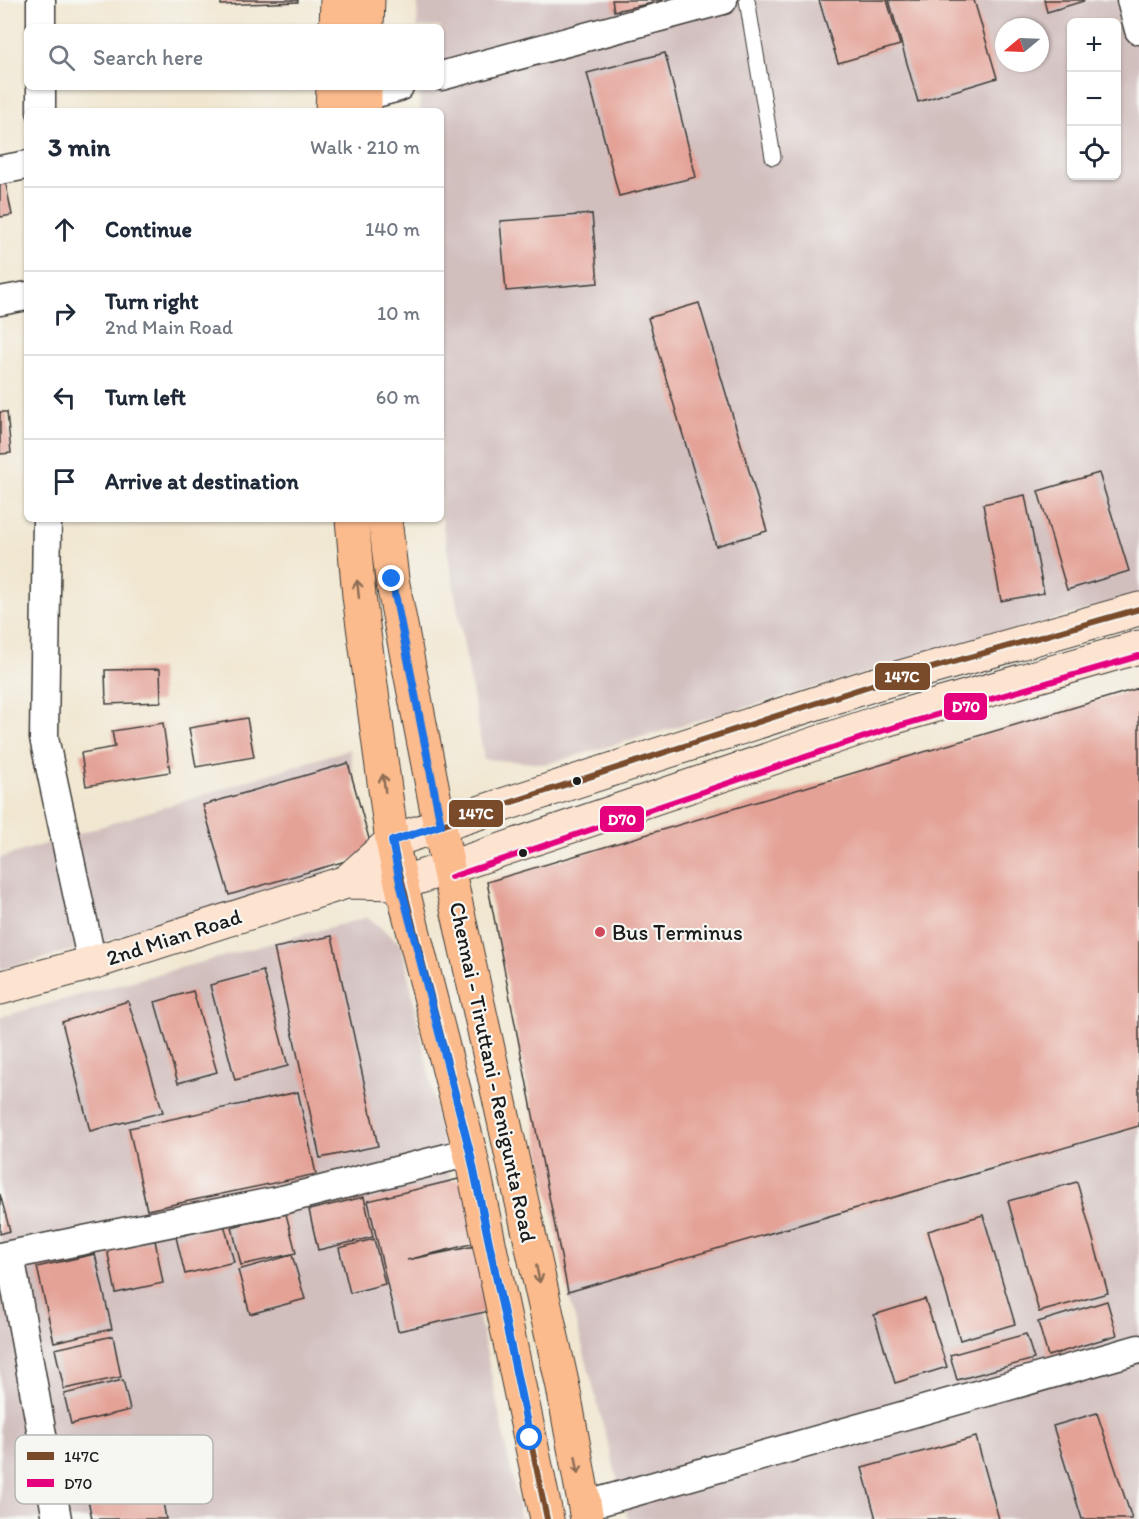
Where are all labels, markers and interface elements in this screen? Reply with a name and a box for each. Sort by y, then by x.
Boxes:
north arrow [995,18,1049,72]
map controls [1067,18,1121,180]
button: + [1067,18,1121,72]
search box [24,24,444,90]
icon: search [45,41,78,74]
text: Search here [93,44,203,71]
button: − [1067,72,1121,126]
button: locate [1067,126,1121,180]
text: 3 min [48,131,110,163]
text: Walk · 210 m [310,135,420,159]
icon: ahead [48,213,81,246]
text: Continue [105,216,192,243]
text: 140 m [365,217,420,241]
text: Turn right [105,288,199,315]
icon: right [48,297,81,330]
text: 10 m [377,301,420,325]
text: 2nd Main Road [105,315,233,339]
icon: left [48,381,81,414]
text: Turn left [105,384,186,411]
text: 60 m [376,385,420,409]
icon: arrive [48,465,81,498]
text: Arrive at destination [105,468,299,495]
route end [378,565,404,591]
one-way arrow [352,580,363,600]
line badge: 147C [874,662,931,691]
text: 147C [884,667,920,686]
line badge: D70 [943,692,988,721]
text: D70 [952,697,980,716]
one-way arrow [379,773,390,793]
unlabelled marker [571,775,583,787]
line badge: 147C [448,799,504,828]
text: 147C [458,804,494,823]
line badge: D70 [599,805,645,833]
text: D70 [608,810,636,829]
unlabelled marker [517,847,529,859]
street label: Chennai - Tiruttani - Renigunta Road [444,899,542,1245]
street label: 2nd Mian Road [103,902,245,972]
place label: Bus Terminus [612,919,743,946]
marker: Bus Terminus [593,925,607,939]
one-way arrow [532,1264,544,1283]
route start [516,1424,542,1450]
legend [15,1435,213,1504]
text: 147C [64,1447,99,1466]
one-way arrow [572,1455,583,1474]
text: D70 [64,1474,92,1493]

